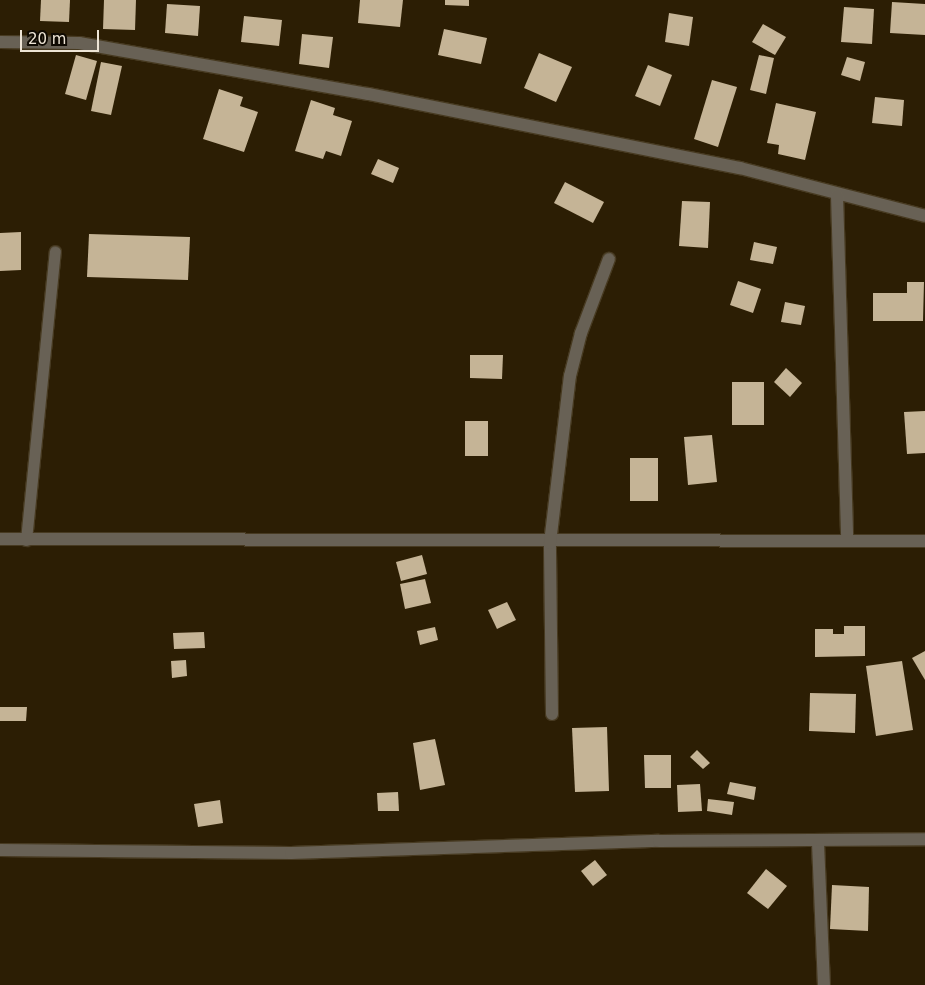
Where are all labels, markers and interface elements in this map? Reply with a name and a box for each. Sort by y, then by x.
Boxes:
scale bar [22,20,101,52]
text: 20 m [28,30,66,48]

